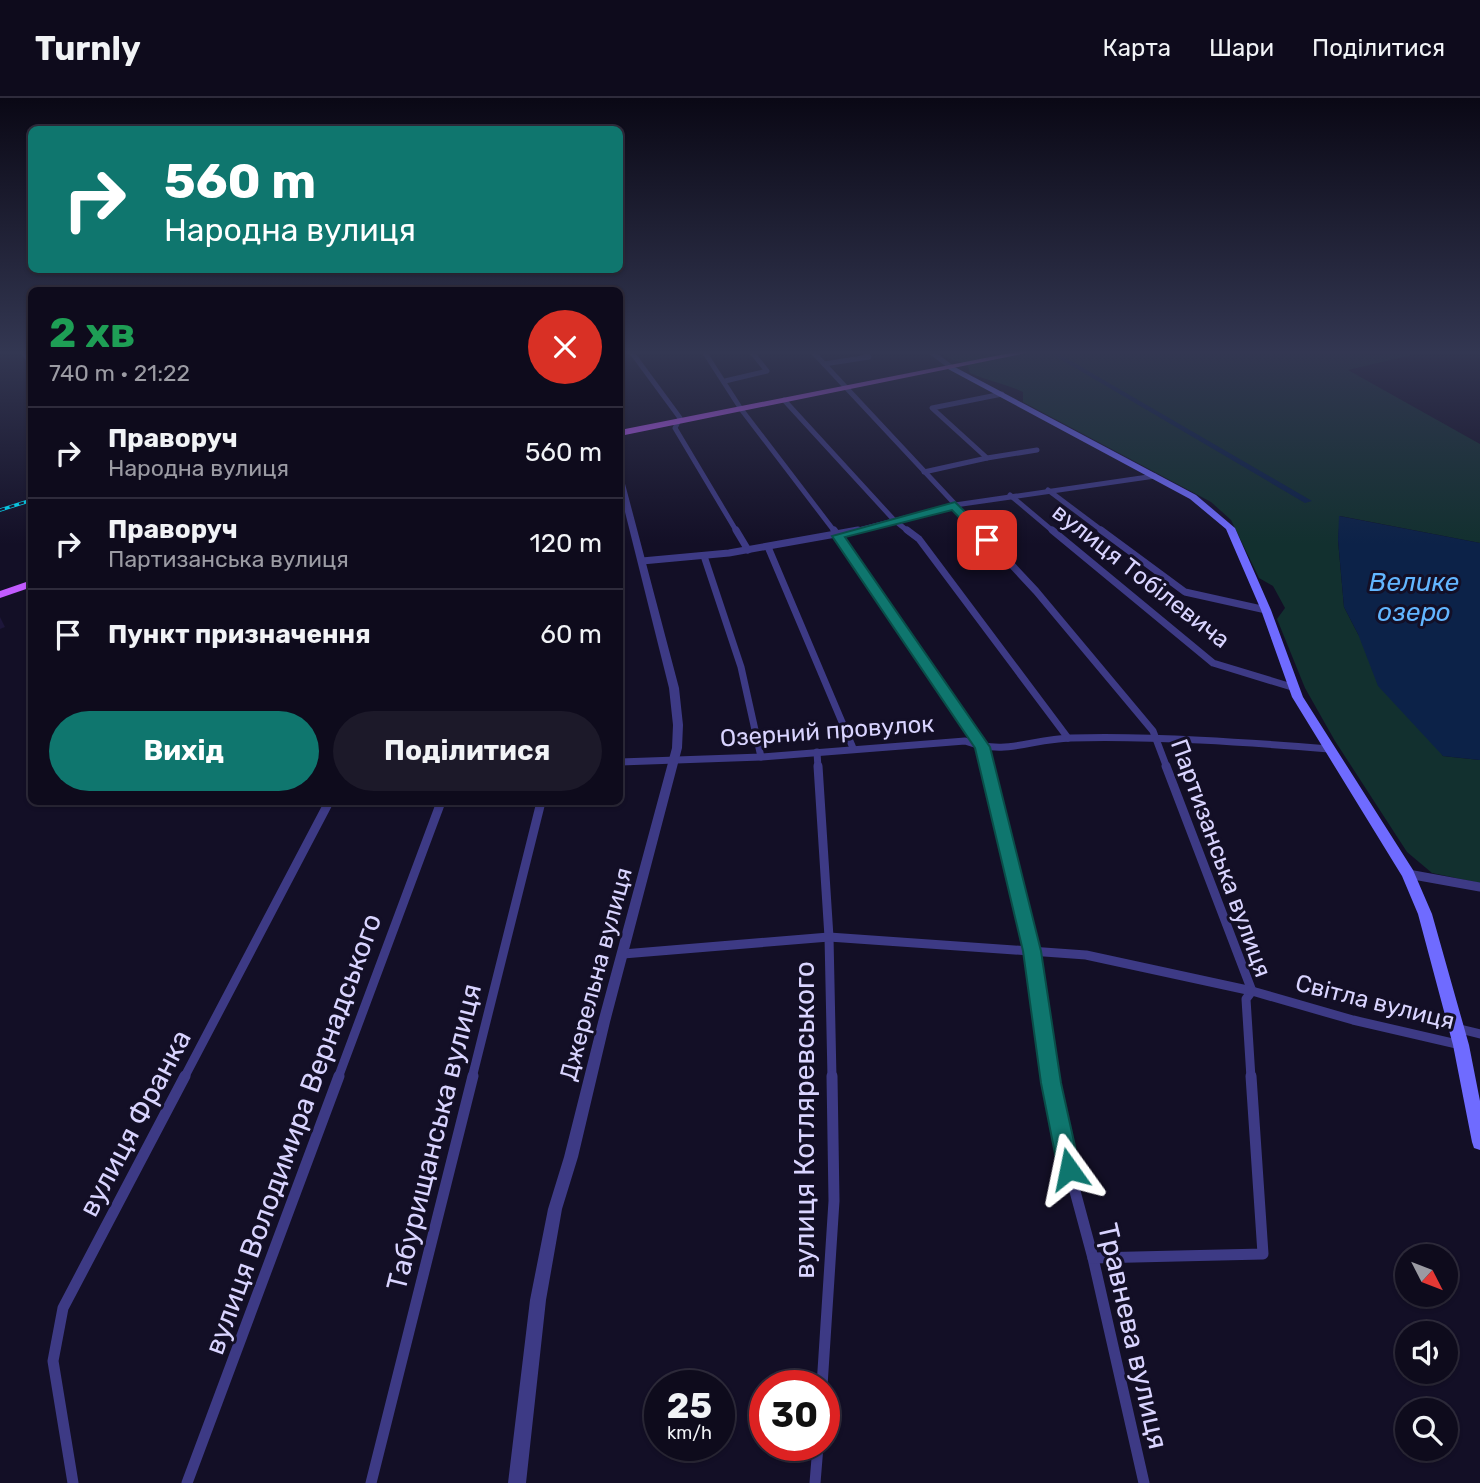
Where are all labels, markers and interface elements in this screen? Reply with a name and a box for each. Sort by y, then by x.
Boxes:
text: Turnly [35,29,141,68]
text: Карта [1102,34,1171,62]
text: Шари [1209,34,1274,62]
text: Поділитися [1312,34,1445,62]
text: 560 m [164,152,316,210]
icon: right [49,154,140,245]
text: Народна вулиця [164,211,416,249]
text: 2 хв [49,308,135,358]
button: close [528,310,602,384]
text: 740 m · 21:22 [49,359,190,387]
text: Праворуч [108,423,238,454]
icon: right [49,434,87,472]
text: 560 m [525,437,602,468]
text: Народна вулиця [108,454,289,482]
street label: вулиця Тобілевича [1047,498,1235,654]
pin [957,510,1017,570]
text: Праворуч [108,514,238,545]
icon: arrive [968,521,1006,559]
icon: right [49,525,87,563]
text: 120 m [530,528,602,559]
text: Партизанська вулиця [108,545,349,573]
water label: Велике озеро [1369,567,1460,628]
icon: arrive [49,616,87,654]
text: Пункт призначення [108,619,371,650]
text: 60 m [540,619,602,650]
street label: Озерний провулок [719,710,935,752]
button: Вихід [49,711,319,791]
button: Поділитися [333,711,602,791]
street label: Партизанська вулиця [1165,735,1277,981]
street label: Джерельна вулиця [554,864,638,1084]
street label: вулиця Володимира Вернадського [198,909,388,1359]
street label: вулиця Котляревського [788,961,821,1279]
street label: Світла вулиця [1293,969,1457,1035]
street label: Табурищанська вулиця [380,980,488,1294]
street label: вулиця Франка [72,1024,198,1222]
position arrow [1032,1132,1106,1206]
street label: Травнева вулиця [1091,1220,1175,1452]
north arrow [1395,1244,1458,1307]
map controls [1395,1244,1458,1461]
button: sound [1395,1321,1458,1384]
speed limit sign: 30 [749,1370,840,1461]
text: 25 [667,1385,712,1427]
button: search [1395,1398,1458,1461]
text: km/h [667,1422,712,1444]

